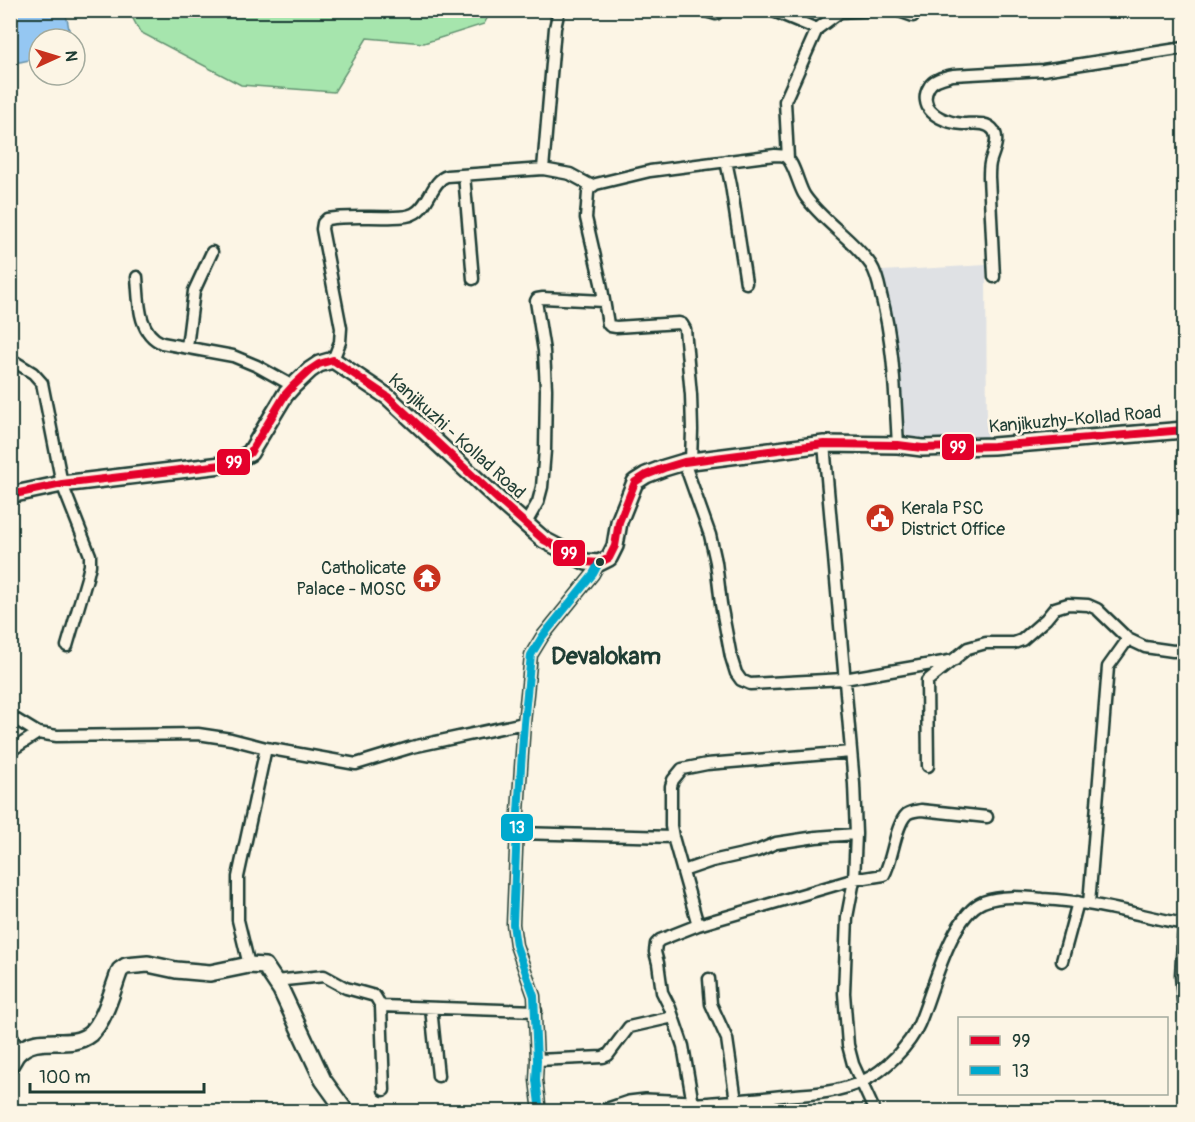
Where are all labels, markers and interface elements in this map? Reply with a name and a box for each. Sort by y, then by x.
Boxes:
north arrow [27,27,87,87]
text: N [61,50,81,62]
street label: Kanjikuzhi - Kollad Road [383,369,530,504]
street label: Kanjikuzhy-Kollad Road [988,400,1162,439]
line badge: 99 [941,433,975,461]
text: 99 [950,438,966,458]
line badge: 99 [216,448,251,476]
text: 99 [226,453,242,473]
place label: Kerala PSC District Office [901,497,1005,541]
public building icon: Kerala PSC District Office [864,502,896,534]
line badge: 99 [552,539,586,567]
text: 99 [561,544,577,564]
unlabelled marker [594,556,606,568]
place label: Catholicate Palace - MOSC [296,557,406,601]
temple icon: Catholicate Palace - MOSC [411,562,443,594]
district label: Devalokam [551,642,661,671]
line badge: 13 [500,813,534,842]
text: 13 [509,818,525,838]
legend [958,1017,1168,1095]
text: 99 [1012,1030,1031,1053]
scale bar [30,1056,204,1094]
text: 13 [1012,1060,1029,1083]
text: 100 m [39,1066,91,1089]

